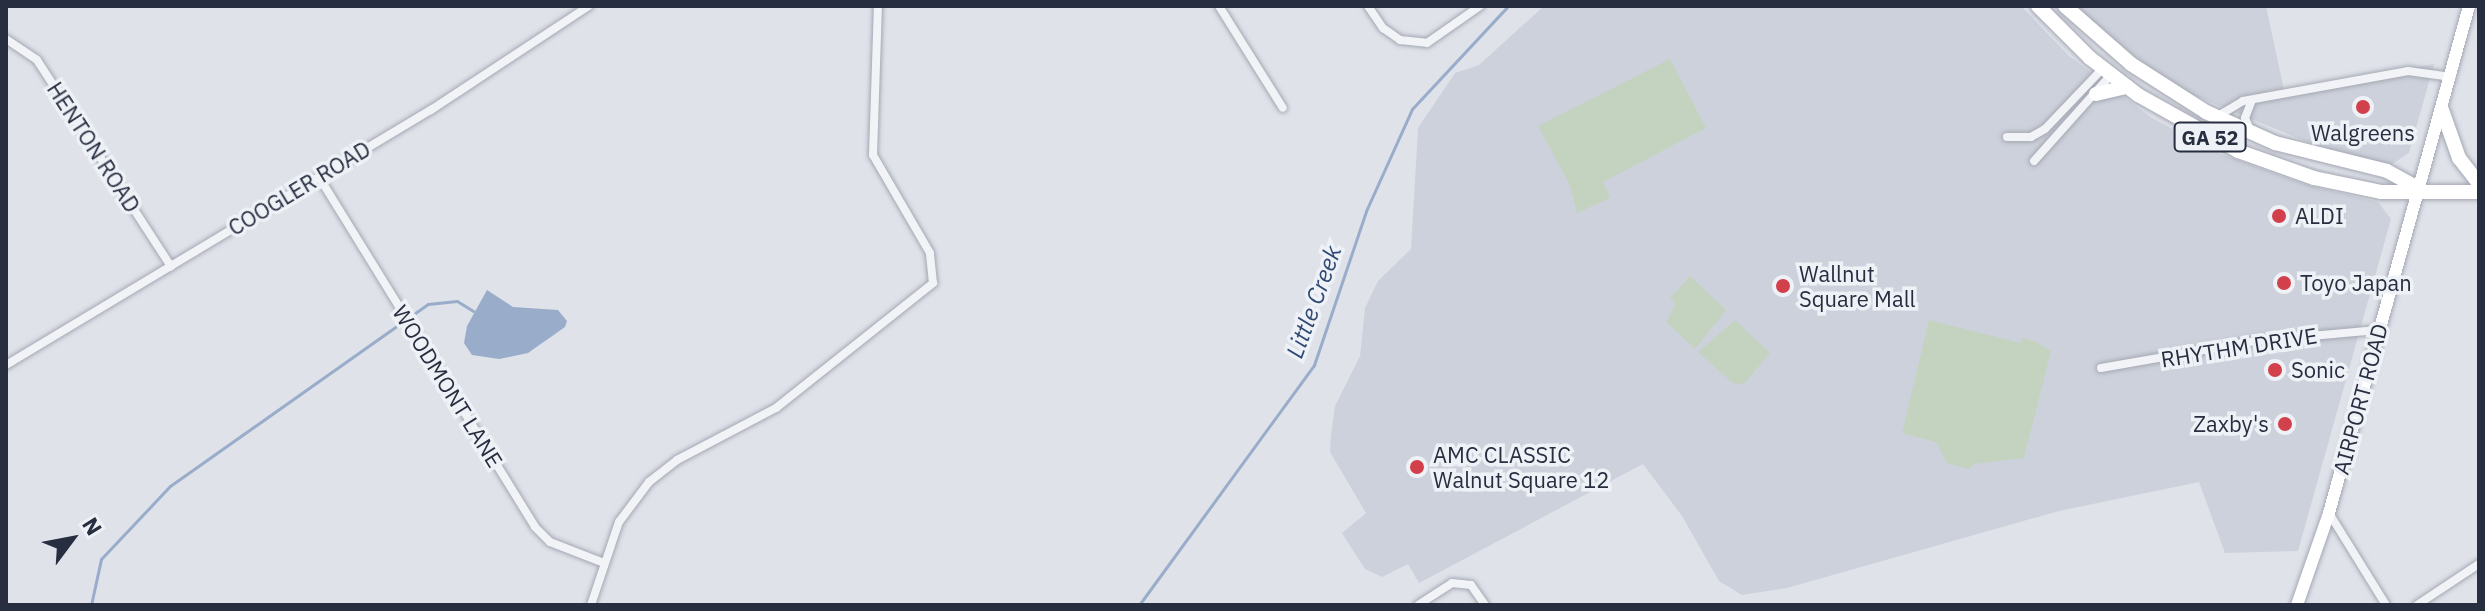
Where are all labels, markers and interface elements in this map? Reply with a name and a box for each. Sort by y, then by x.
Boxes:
street label: HENTON ROAD [42,77,146,217]
marker: Walgreens [2354,98,2372,116]
place label: Walgreens [2311,120,2415,146]
road number: GA 52 [2172,121,2248,153]
street label: COOGLER ROAD [223,135,375,241]
place label: ALDI [2295,203,2344,229]
marker: ALDI [2270,207,2288,225]
water label: Little Creek [1280,242,1348,362]
place label: Wallnut Square Mall [1799,260,1915,312]
place label: Toyo Japan [2300,270,2412,296]
marker: Toyo Japan [2275,274,2293,292]
marker: Wallnut Square Mall [1774,277,1792,295]
street label: WOODMONT LANE [387,300,509,472]
street label: AIRPORT ROAD [2327,321,2393,477]
street label: RHYTHM DRIVE [2159,322,2319,372]
place label: Sonic [2291,357,2345,383]
marker: Sonic [2266,361,2284,379]
place label: Zaxby's [2193,411,2269,437]
marker: Zaxby's [2276,415,2294,433]
place label: AMC CLASSIC Walnut Square 12 [1433,441,1609,492]
marker: AMC CLASSIC Walnut Square 12 [1408,458,1426,476]
north arrow [32,499,112,579]
text: N [76,512,109,540]

